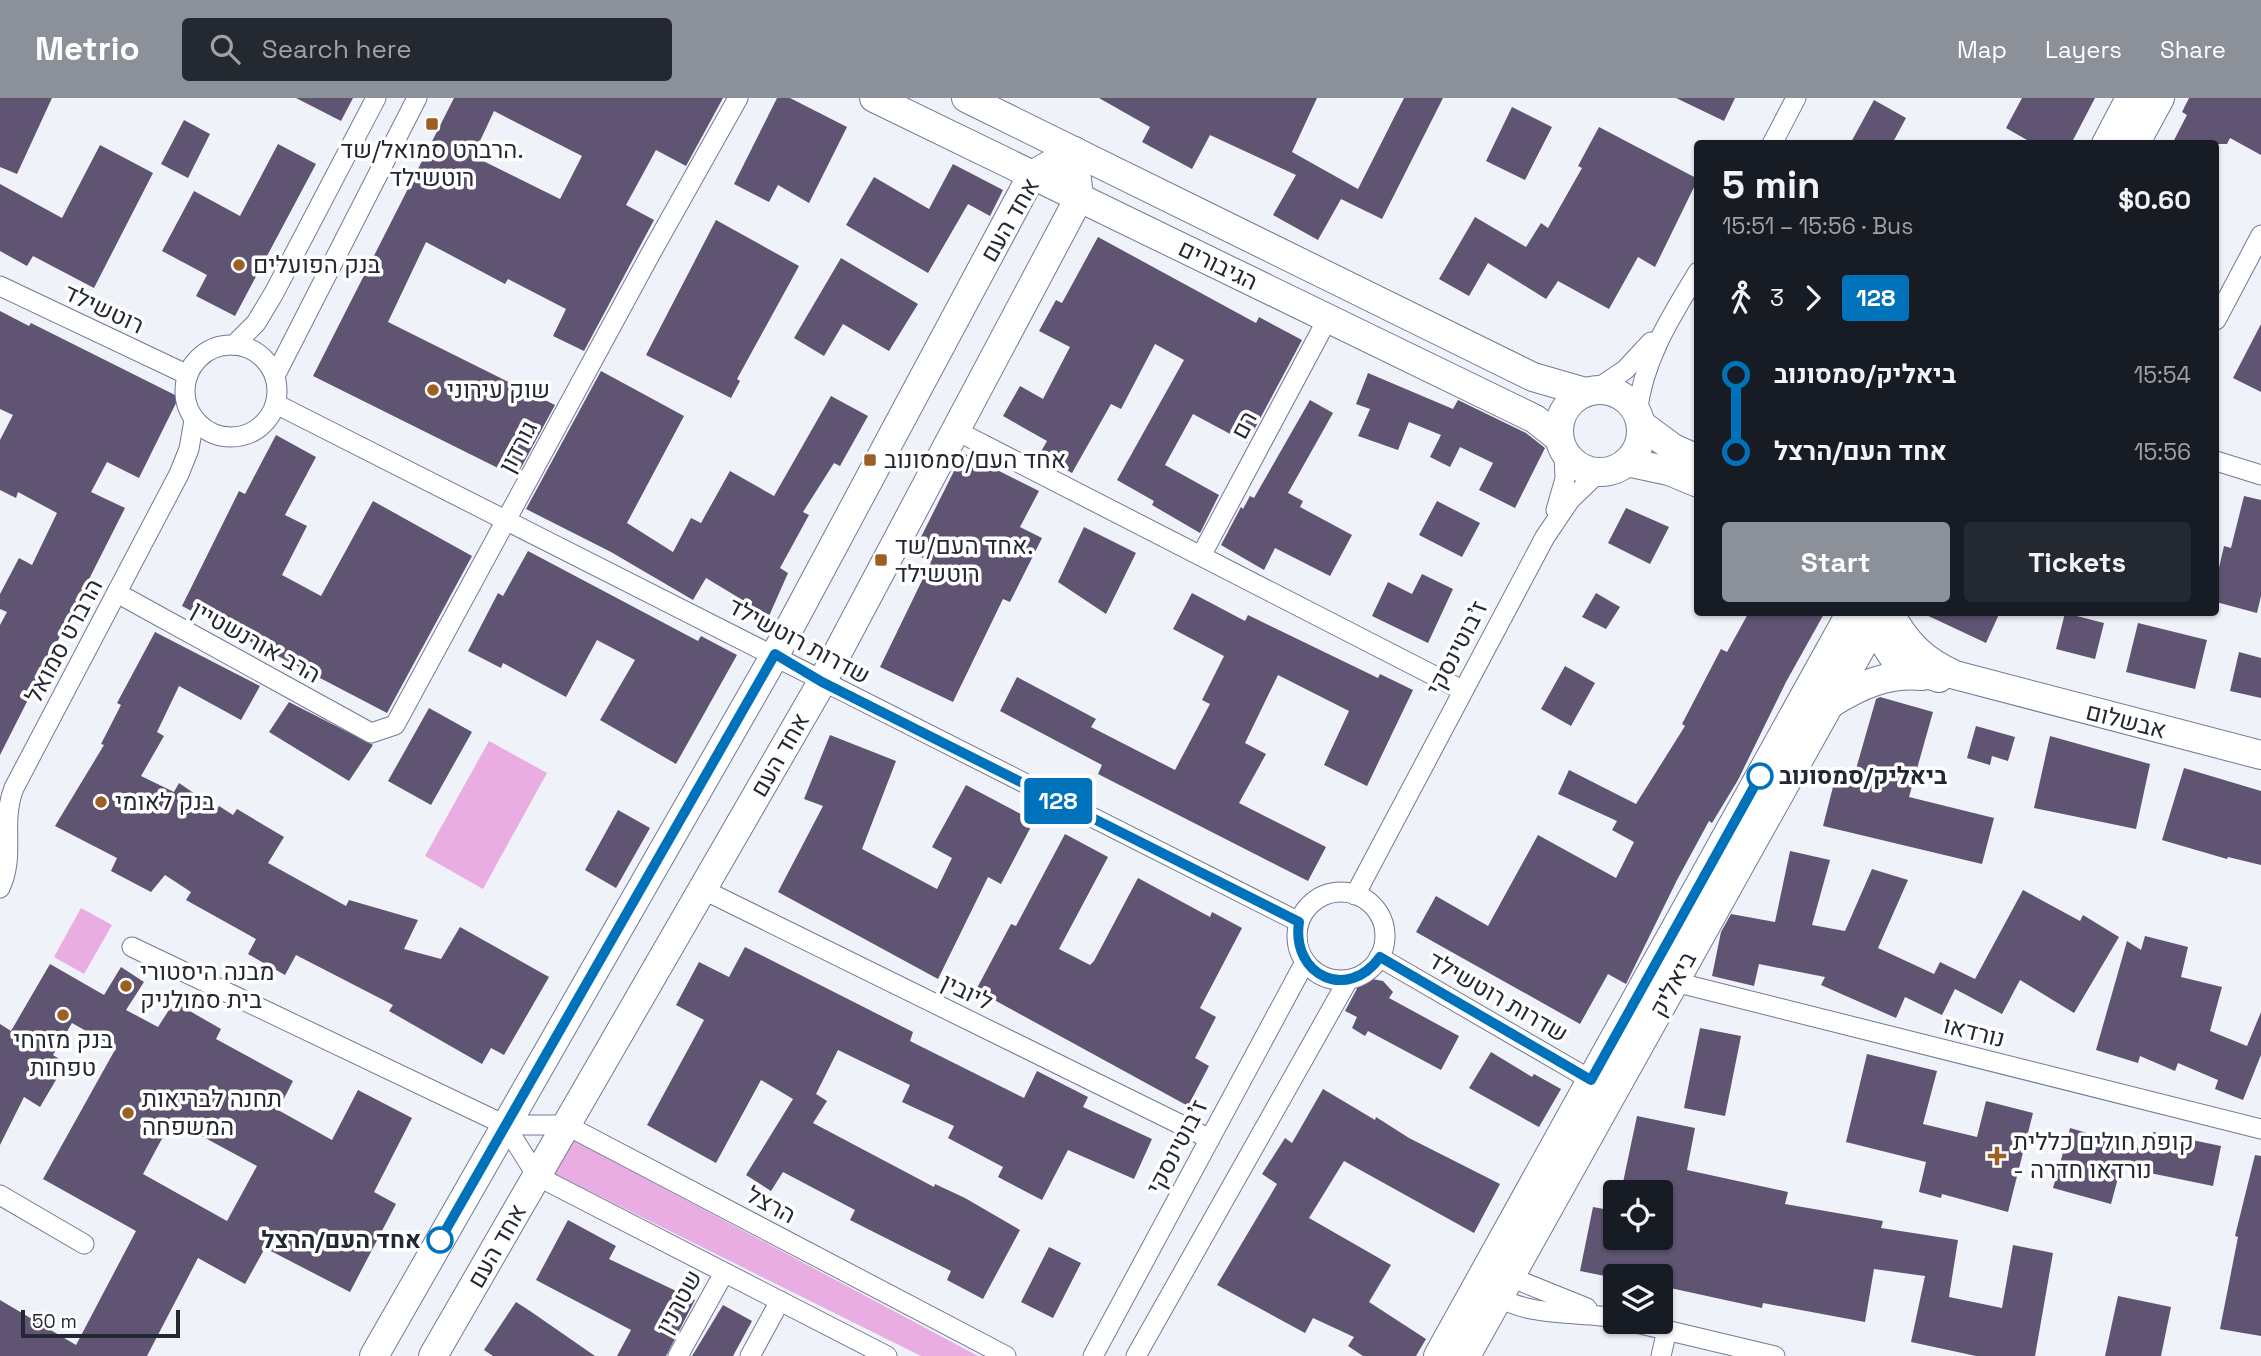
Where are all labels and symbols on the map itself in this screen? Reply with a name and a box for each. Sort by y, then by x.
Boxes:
marker: הרברט סמואל/שד. רוטשילד [424,116,440,132]
place label: הרברט סמואל/שד. רוטשילד [340,134,524,193]
street label: אחד העם [973,172,1046,267]
street label: הגיבורים [1173,232,1263,297]
place label: בנק הפועלים [253,249,381,280]
marker: בנק הפועלים [231,257,247,273]
street label: רוטשילד [59,277,149,341]
place label: שוק עירוני [447,374,550,405]
marker: שוק עירוני [425,382,441,398]
street label: רם [1224,406,1264,444]
street label: גורדון [491,415,544,478]
place label: אחד העם/סמסונוב [884,444,1066,475]
marker: אחד העם/סמסונוב [862,452,878,468]
place label: אחד העם/שד. רוטשילד [895,530,1033,589]
marker: אחד העם/שד. רוטשילד [873,552,889,568]
street label: הרברט סמואל [18,573,109,708]
street label: שדרות רוטשילד [723,590,876,691]
street label: הרב אורנשטיין [186,593,326,690]
street label: ז'בוטינסקי [1419,595,1494,700]
street label: אבשלום [2083,696,2170,745]
street label: אחד העם [743,707,816,802]
place label: ביאליק/סמסונוב [1779,760,1947,791]
marker: ביאליק/סמסונוב [1747,763,1773,789]
line badge: 128 [1018,778,1098,824]
place label: בנק לאומי [115,786,215,817]
marker: בנק לאומי [93,794,109,810]
street label: שדרות רוטשילד [1423,944,1574,1049]
street label: ביאליק [1642,945,1703,1022]
place label: מבנה היסטורי בית סמולניק [140,956,274,1015]
street label: ליובין [936,966,998,1017]
marker: מבנה היסטורי בית סמולניק [118,978,134,994]
marker: בנק מזרחי טפחות [55,1007,71,1023]
street label: נורדאו [1940,1009,2008,1054]
place label: בנק מזרחי טפחות [13,1024,113,1083]
place label: תחנה לבריאות המשפחה [142,1083,282,1142]
street label: ז'בוטינסקי [1139,1094,1214,1199]
marker: תחנה לבריאות המשפחה [120,1105,136,1121]
place label: קופת חולים כללית - נורדאו חדרה [2013,1126,2194,1185]
marker: קופת חולים כללית - נורדאו חדרה [1987,1146,2007,1166]
street label: הרצל [741,1179,801,1230]
street label: אחד העם [460,1198,533,1293]
place label: אחד העם/הרצל [261,1224,421,1255]
marker: אחד העם/הרצל [427,1227,453,1253]
street label: שטרנין [648,1264,709,1339]
scale bar [21,1307,180,1339]

